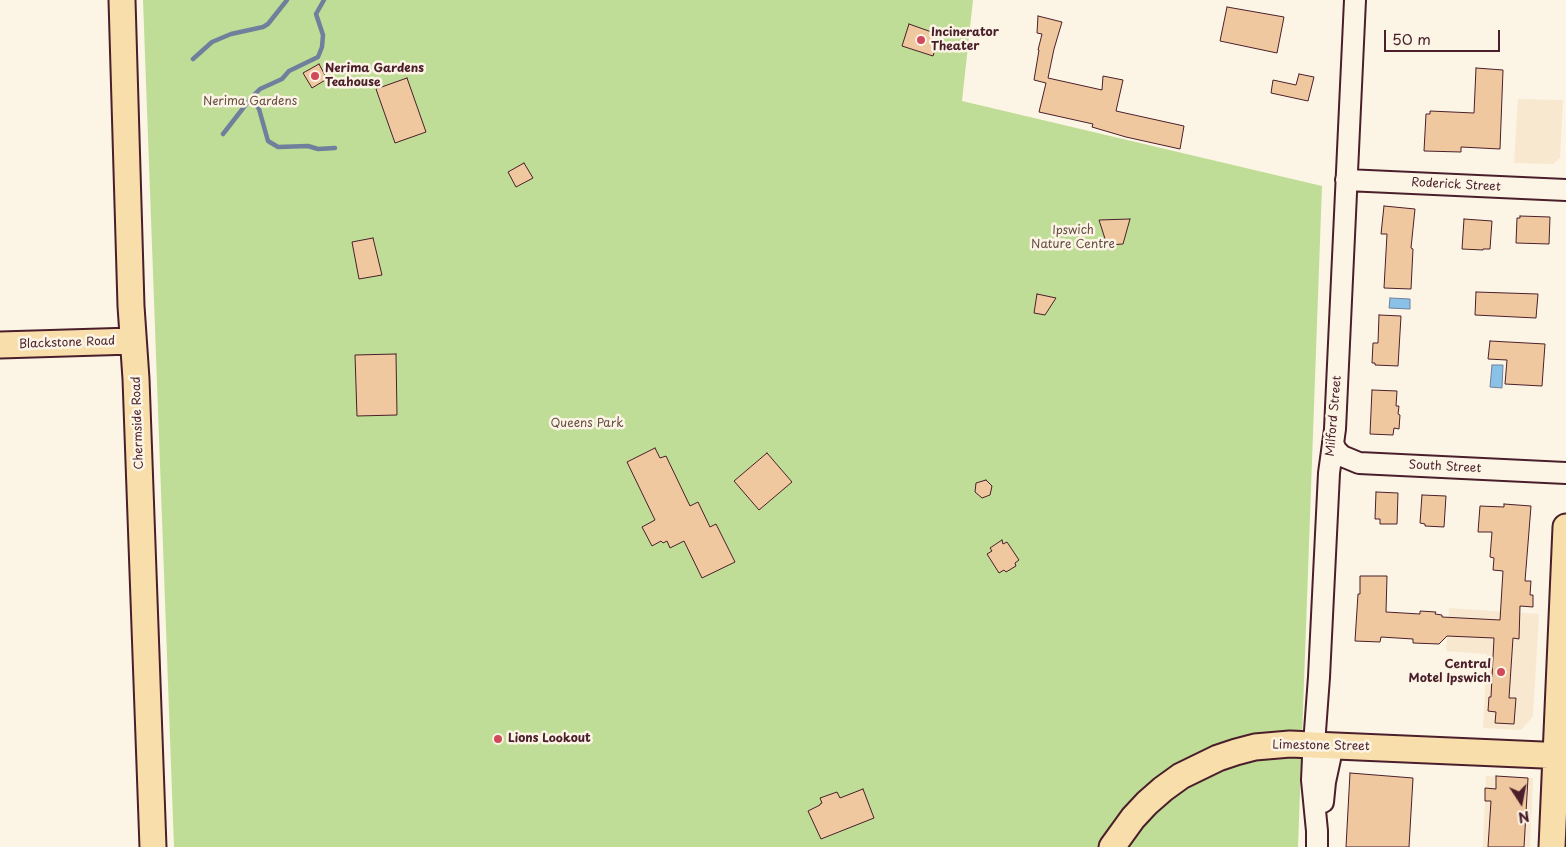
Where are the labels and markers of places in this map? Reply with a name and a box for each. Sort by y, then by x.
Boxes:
place label: Incinerator Theater [931,26,999,54]
marker: Incinerator Theater [915,34,927,46]
place label: Nerima Gardens Teahouse [325,62,424,90]
marker: Nerima Gardens Teahouse [309,70,321,82]
place label: Central Motel Ipswich [1409,658,1491,686]
marker: Central Motel Ipswich [1495,666,1507,678]
place label: Lions Lookout [508,732,591,746]
marker: Lions Lookout [492,733,504,745]

